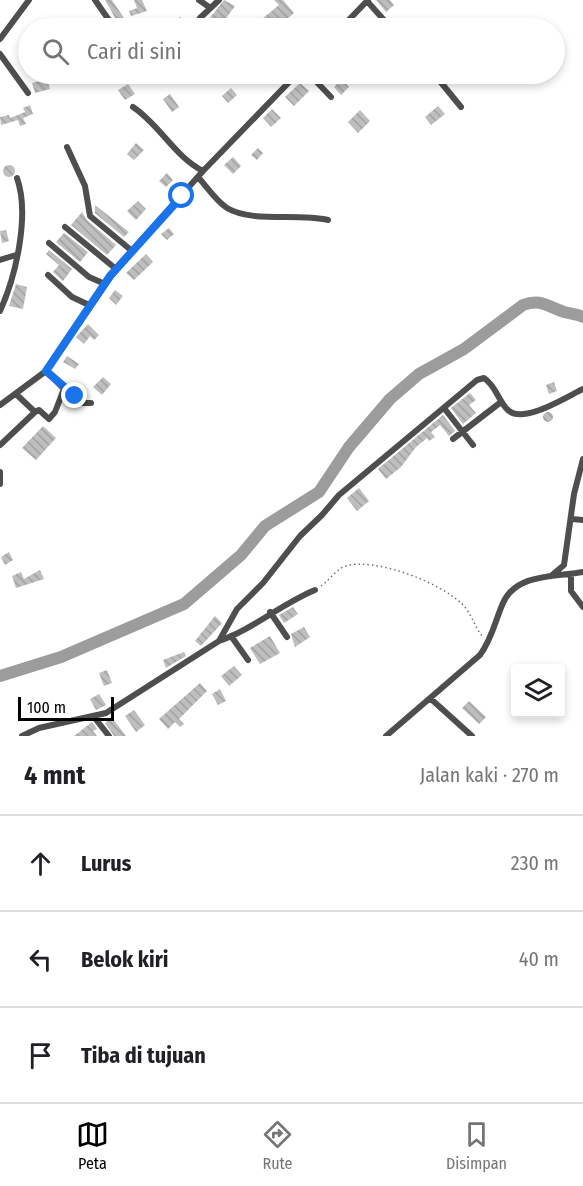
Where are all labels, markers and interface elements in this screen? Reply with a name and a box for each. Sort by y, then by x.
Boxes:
search box [18,18,565,84]
icon: search [39,35,72,68]
text: Cari di sini [87,38,182,65]
route start [168,182,194,208]
route end [61,382,87,408]
map controls [511,664,565,718]
button: layers [511,664,565,718]
scale bar [18,694,114,722]
text: 100 m [27,698,66,717]
text: 4 mnt [24,760,85,791]
text: Jalan kaki · 270 m [420,763,559,787]
icon: ahead [24,847,57,880]
text: Lurus [81,850,131,877]
text: 230 m [511,851,559,875]
icon: left [24,943,57,976]
text: Belok kiri [81,946,169,973]
text: 40 m [519,947,559,971]
icon: arrive [24,1039,57,1072]
text: Tiba di tujuan [81,1042,206,1069]
tab: Peta [76,1118,109,1173]
tab: Rute [261,1118,294,1173]
tab: Disimpan [446,1118,507,1173]

